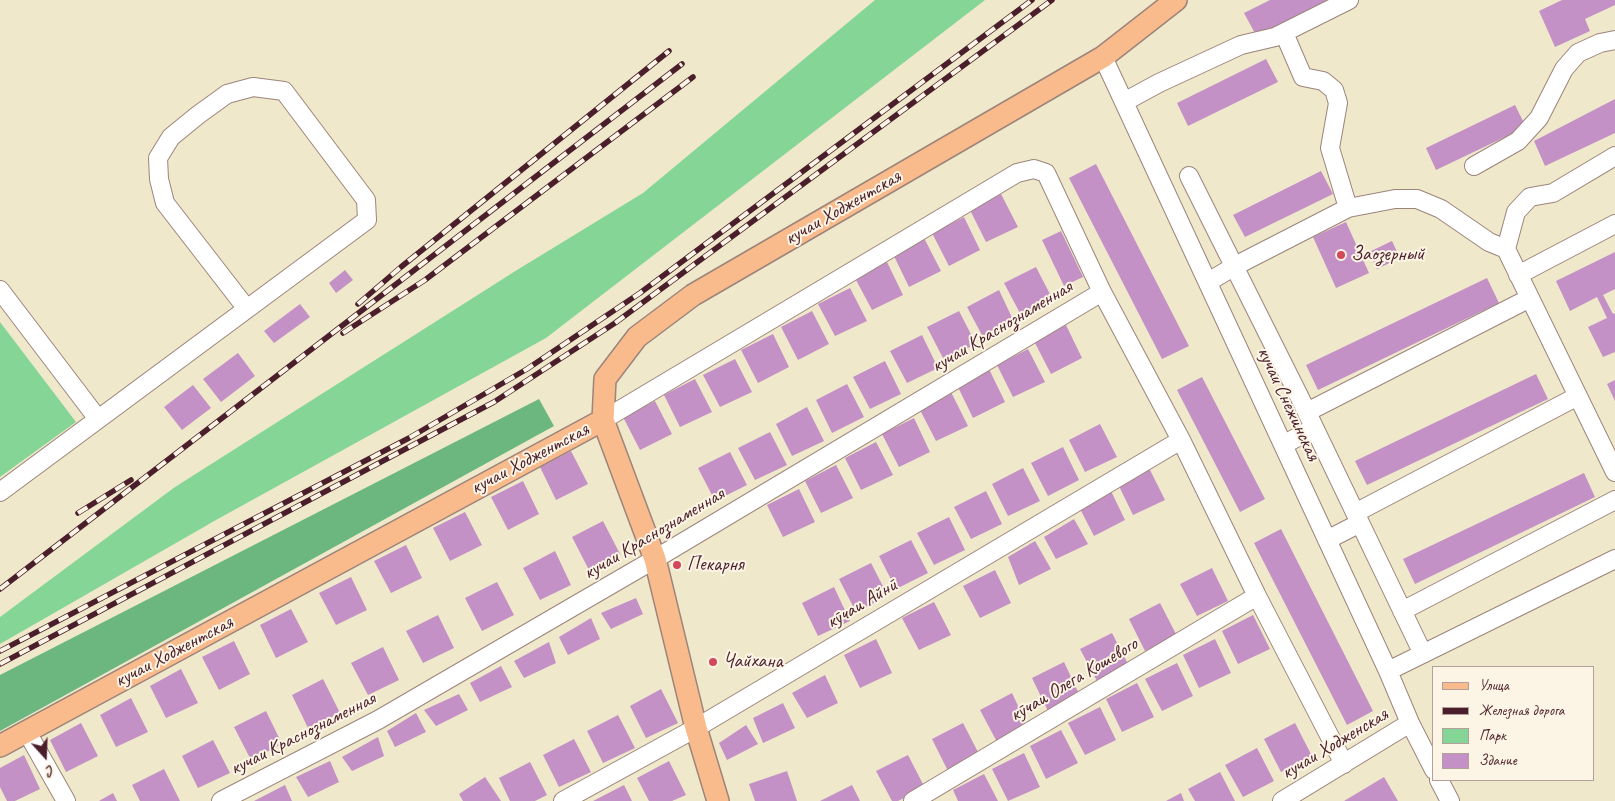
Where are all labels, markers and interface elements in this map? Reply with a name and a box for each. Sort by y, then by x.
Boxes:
street label: кучаи Ходжентская [781,165,905,251]
place label: Заозерный [1351,243,1424,267]
marker: Заозерный [1335,249,1347,261]
street label: кучаи Краснознаменная [927,276,1077,378]
street label: кучаи Снежинская [1251,343,1325,465]
street label: кучаи Ходжентская [467,418,593,500]
street label: кучаи Краснознаменная [579,483,729,585]
place label: Пекарня [687,553,744,577]
marker: Пекарня [671,559,683,571]
street label: кӯчаи Айнӣ [822,573,902,635]
street label: кучаи Ходжентская [111,611,237,693]
street label: кӯчаи Олега Кошевого [1006,632,1142,728]
place label: Чайхана [723,650,782,674]
marker: Чайхана [707,656,719,668]
legend [1432,666,1595,781]
text: Улица [1479,676,1509,695]
street label: кучаи Краснознаменная [226,687,380,781]
text: Железная дорога [1479,701,1564,720]
street label: кучаи Ходженская [1277,703,1393,785]
text: Парк [1479,726,1506,745]
north arrow [20,731,70,781]
text: Здание [1479,751,1517,770]
text: С [44,761,56,780]

